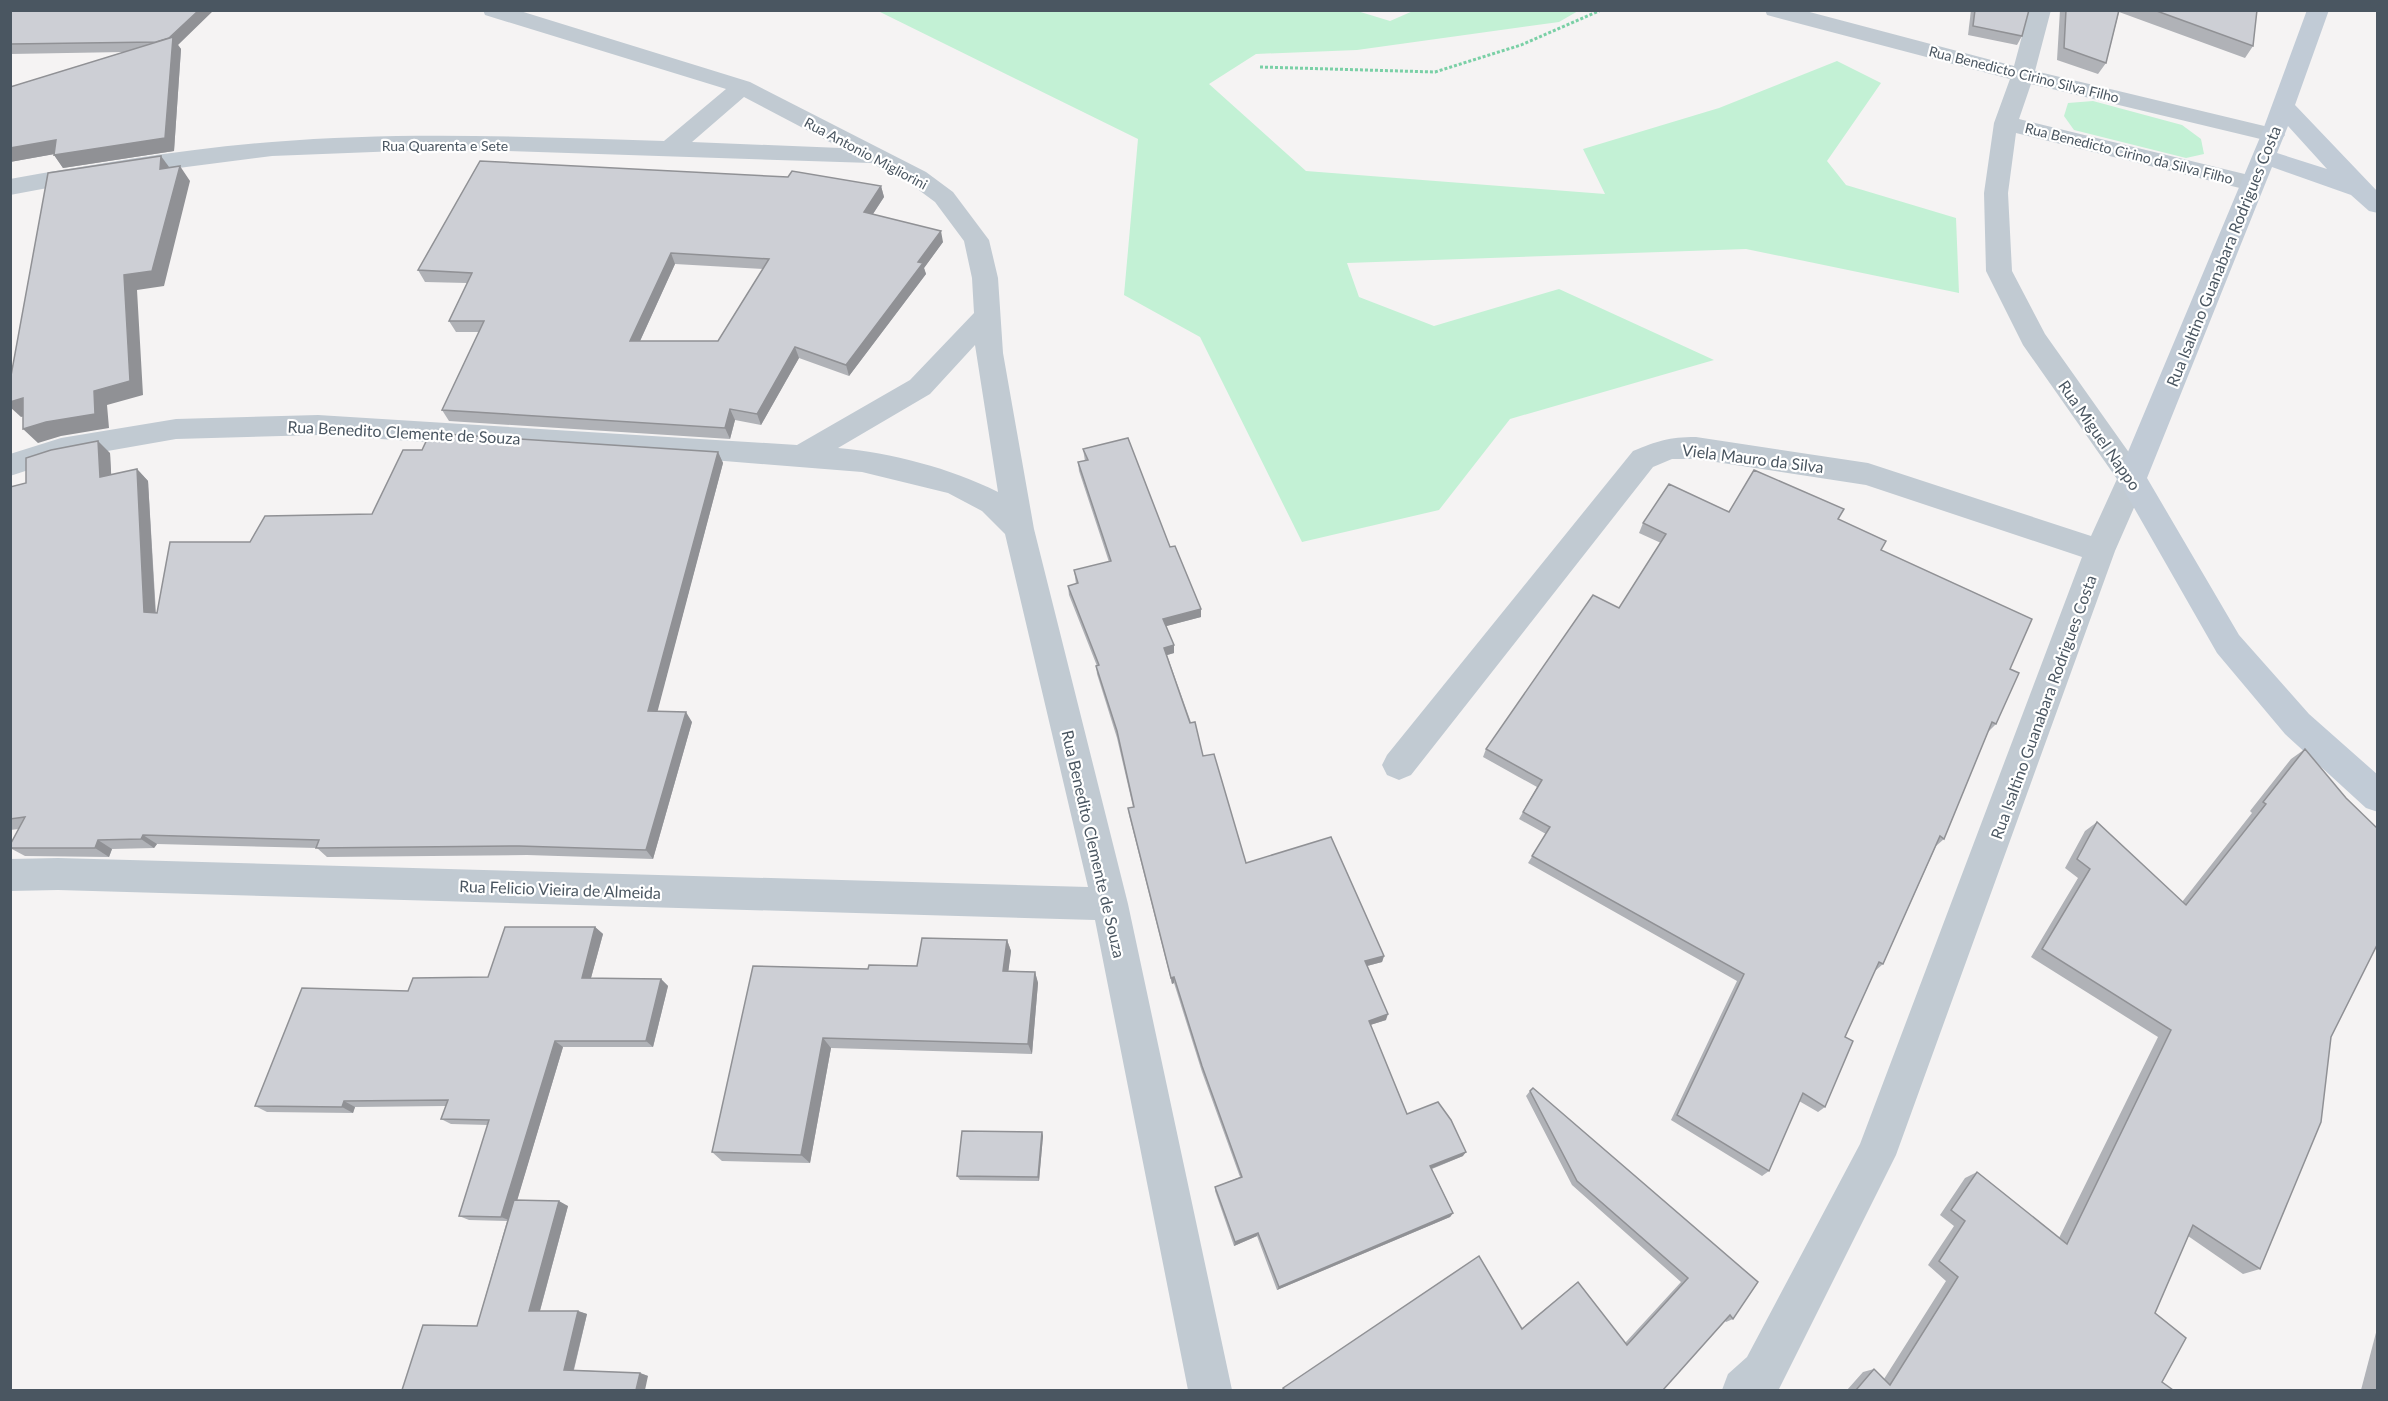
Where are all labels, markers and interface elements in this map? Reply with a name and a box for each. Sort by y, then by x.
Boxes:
street label: Rua Benedicto Cirino Silva Filho [1927,42,2121,106]
street label: Rua Antonio Migliorini [802,113,930,193]
street label: Rua Benedicto Cirino da Silva Filho [2023,119,2235,187]
street label: Rua Isaltino Guanabara Rodrigues Costa [2162,123,2284,389]
street label: Rua Quarenta e Sete [382,137,508,154]
street label: Rua Miguel Nappo [2055,376,2145,494]
street label: Rua Benedito Clemente de Souza [287,416,521,448]
street label: Viela Mauro da Silva [1681,440,1825,476]
street label: Rua Isaltino Guanabara Rodrigues Costa [1986,572,2100,842]
street label: Rua Benedito Clemente de Souza [1059,728,1129,960]
street label: Rua Felicio Vieira de Almeida [459,876,661,902]

